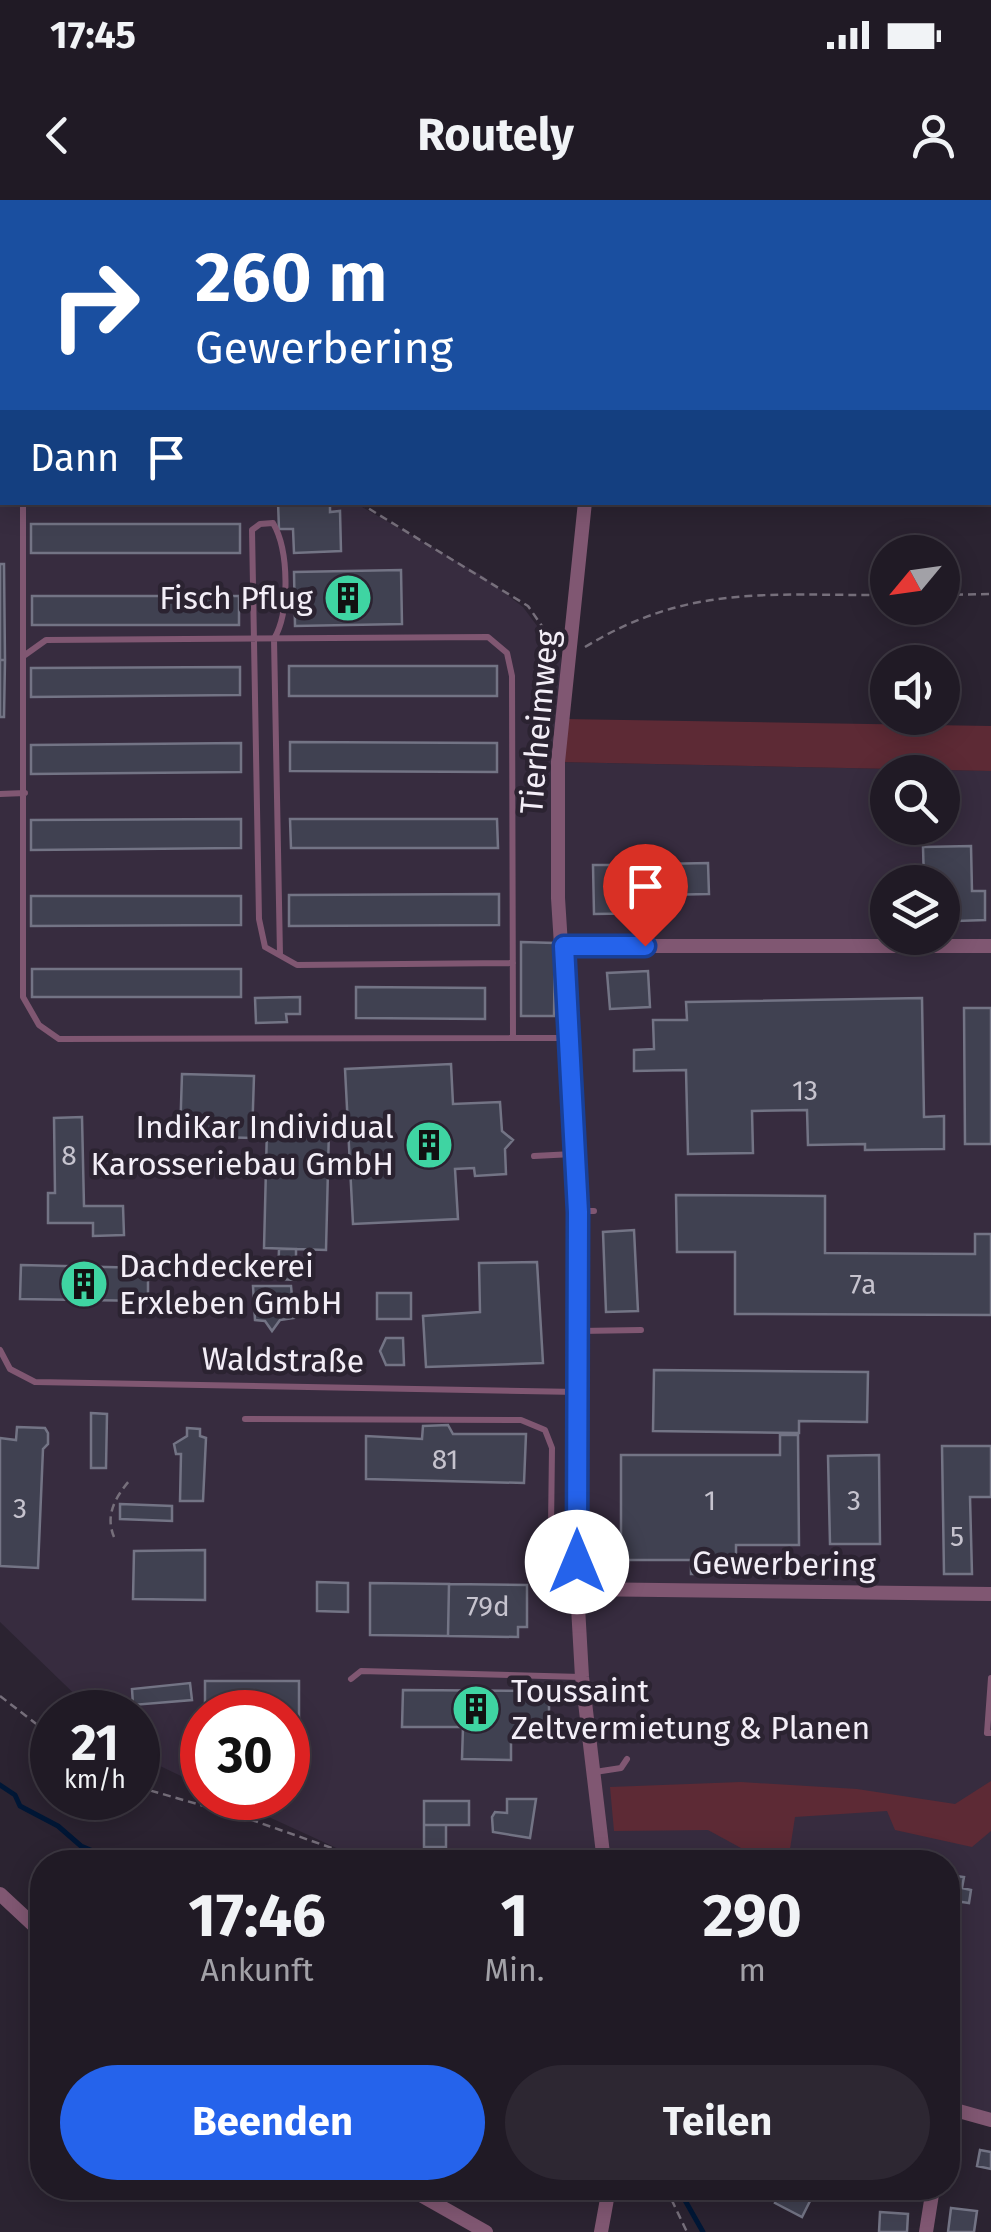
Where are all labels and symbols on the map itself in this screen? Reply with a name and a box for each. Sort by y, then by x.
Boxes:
north arrow [870,535,960,625]
building icon: Fisch Pflug [322,572,374,624]
place label: Fisch Pflug [159,579,313,617]
street label: Tierheimweg [512,628,566,816]
pin [603,844,688,947]
house number: 13 [792,1074,818,1107]
place label: IndiKar Individual Karosseriebau GmbH [90,1108,394,1183]
building icon: IndiKar Individual Karosseriebau GmbH [403,1119,455,1171]
house number: 8 [61,1139,77,1172]
place label: Dachdeckerei Erxleben GmbH [119,1247,342,1322]
building icon: Dachdeckerei Erxleben GmbH [58,1258,110,1310]
house number: 7a [850,1268,876,1301]
street label: Waldstraße [201,1340,365,1380]
house number: 81 [432,1443,458,1476]
house number: 1 [704,1484,716,1517]
house number: 3 [847,1484,861,1517]
house number: 3 [13,1492,27,1525]
position arrow [525,1510,629,1614]
house number: 5 [950,1520,964,1553]
street label: Gewerbering [692,1543,876,1585]
house number: 79d [466,1590,510,1623]
place label: Toussaint Zeltvermietung & Planen [511,1672,870,1747]
building icon: Toussaint Zeltvermietung & Planen [450,1683,502,1735]
speed limit sign: 30 [180,1690,310,1820]

